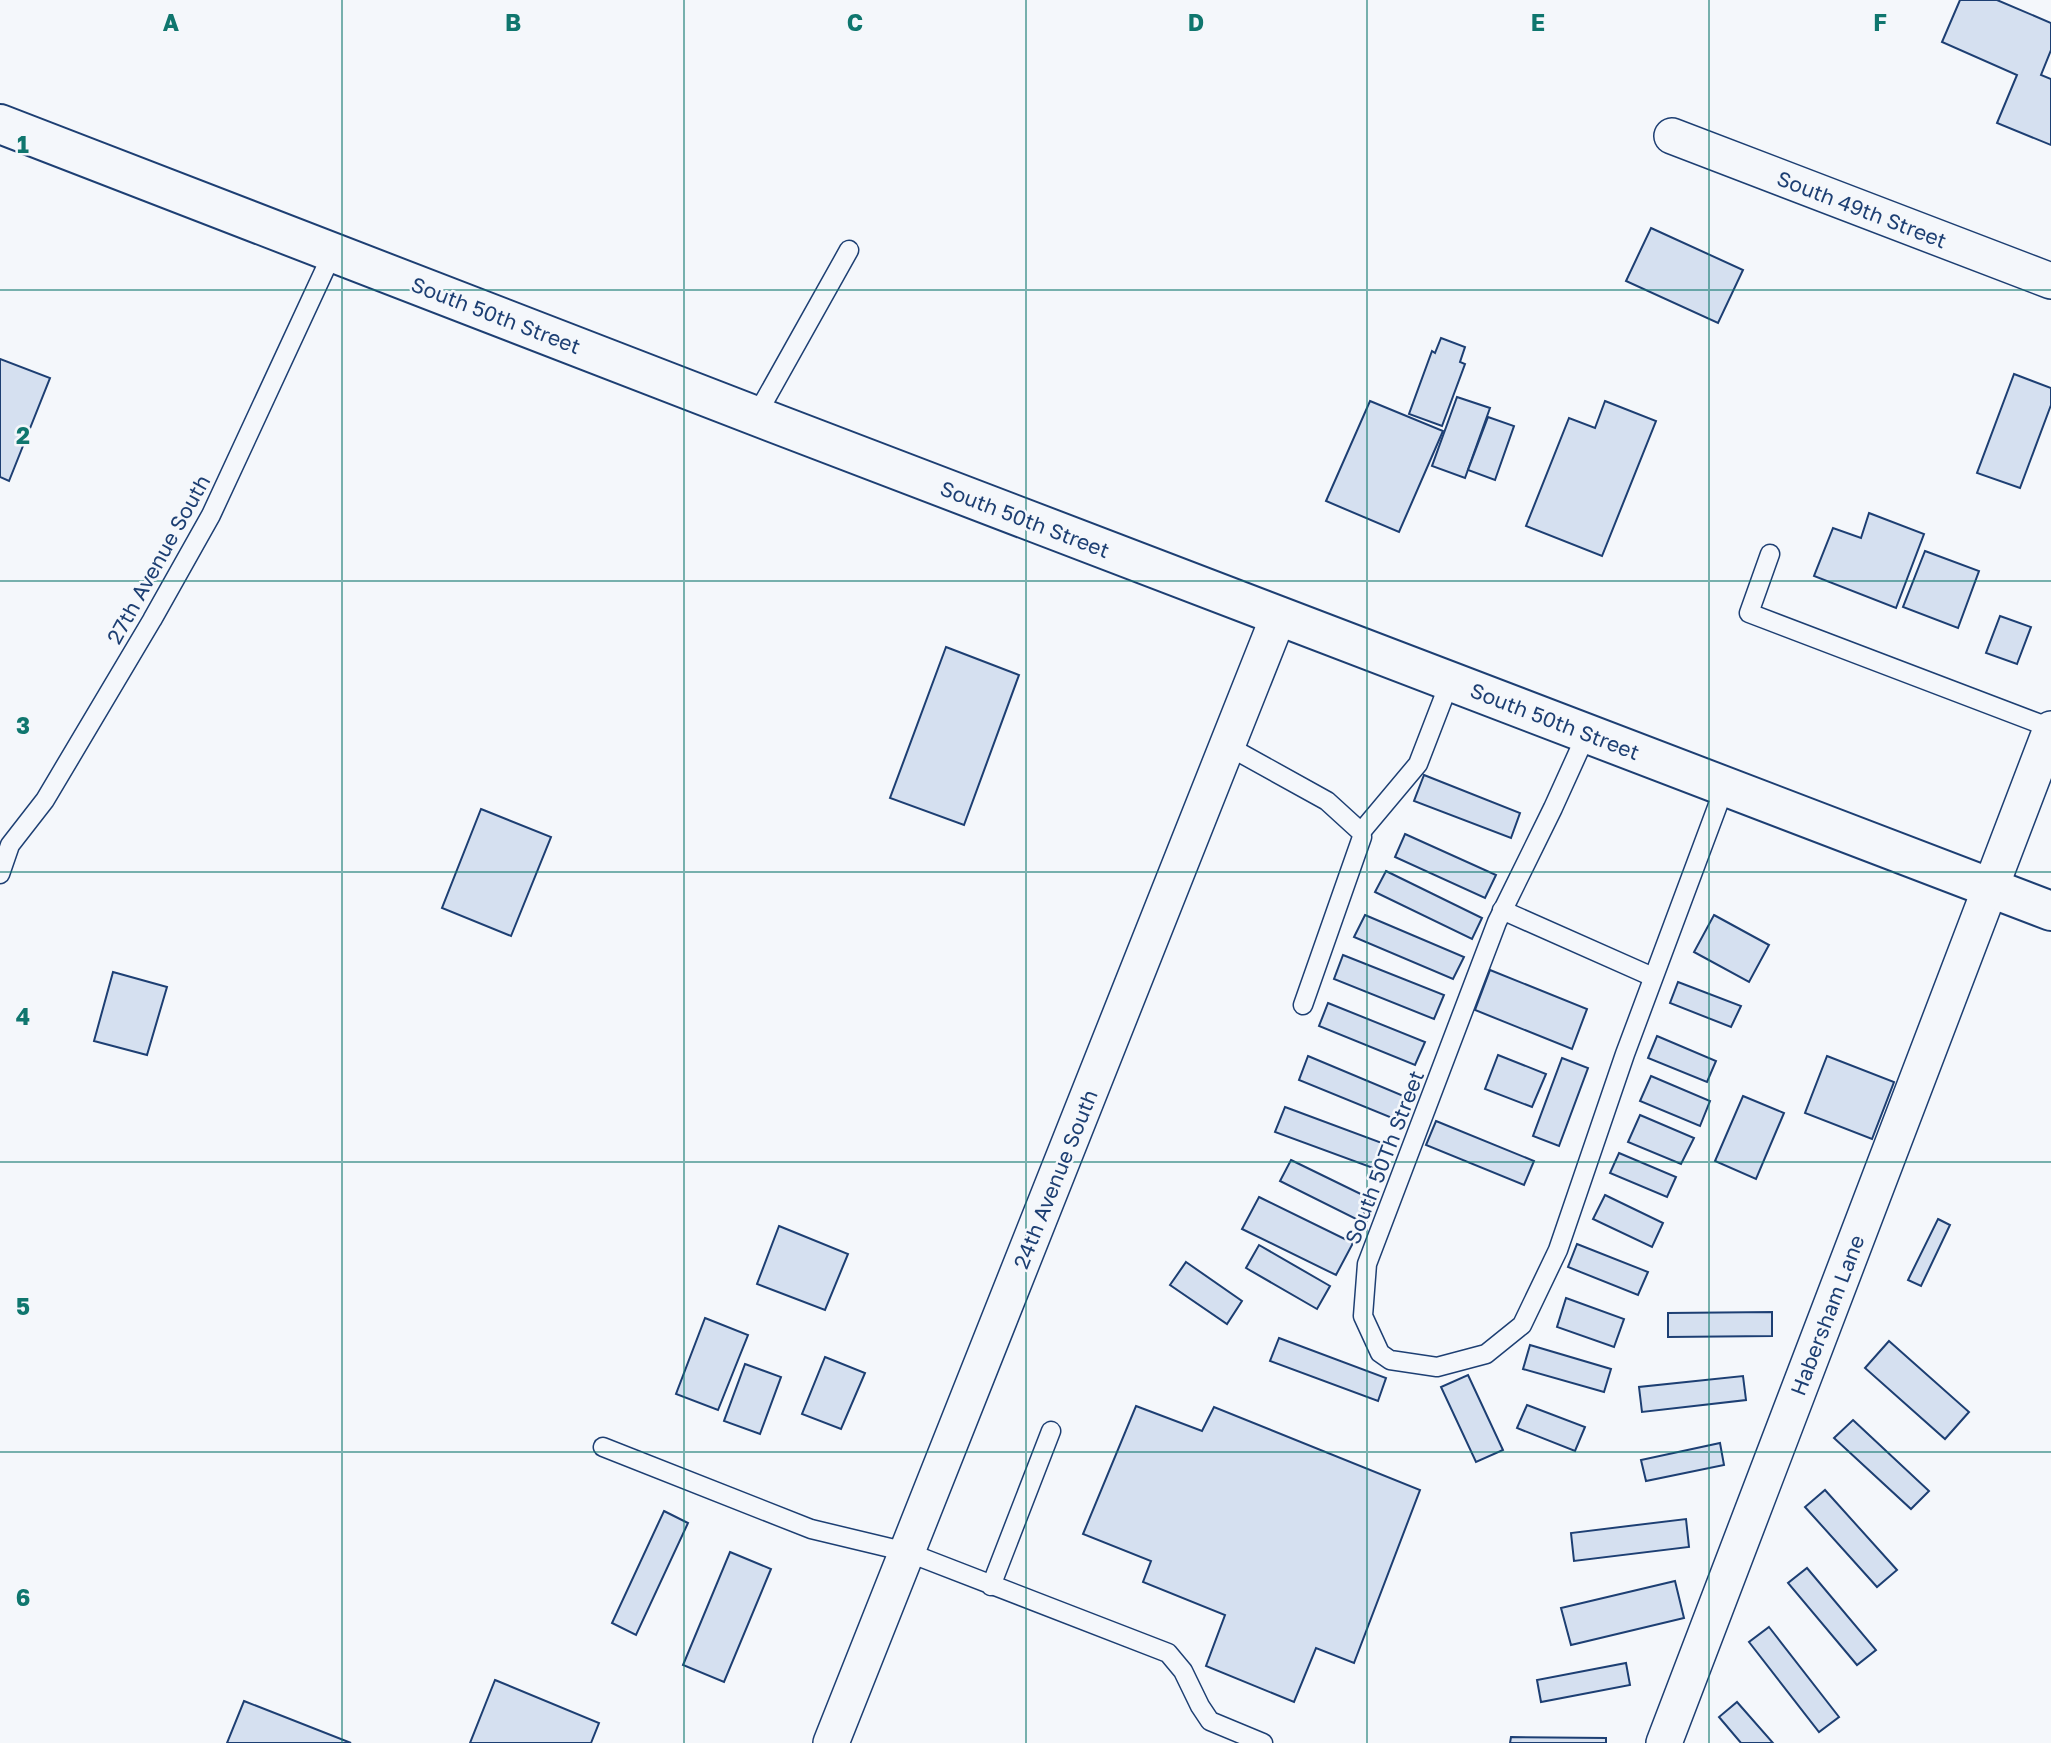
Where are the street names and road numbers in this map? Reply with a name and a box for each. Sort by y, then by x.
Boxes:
street label: South 49th Street [1774,165,1950,253]
street label: South 50th Street [408,271,584,359]
street label: 27th Avenue South [101,470,215,648]
street label: South 50th Street [937,475,1113,563]
street label: South 50th Street [1467,677,1643,765]
street label: South 50Th Street [1339,1067,1429,1247]
street label: 24th Avenue South [1007,1086,1103,1272]
street label: Habersham Lane [1784,1231,1870,1399]

